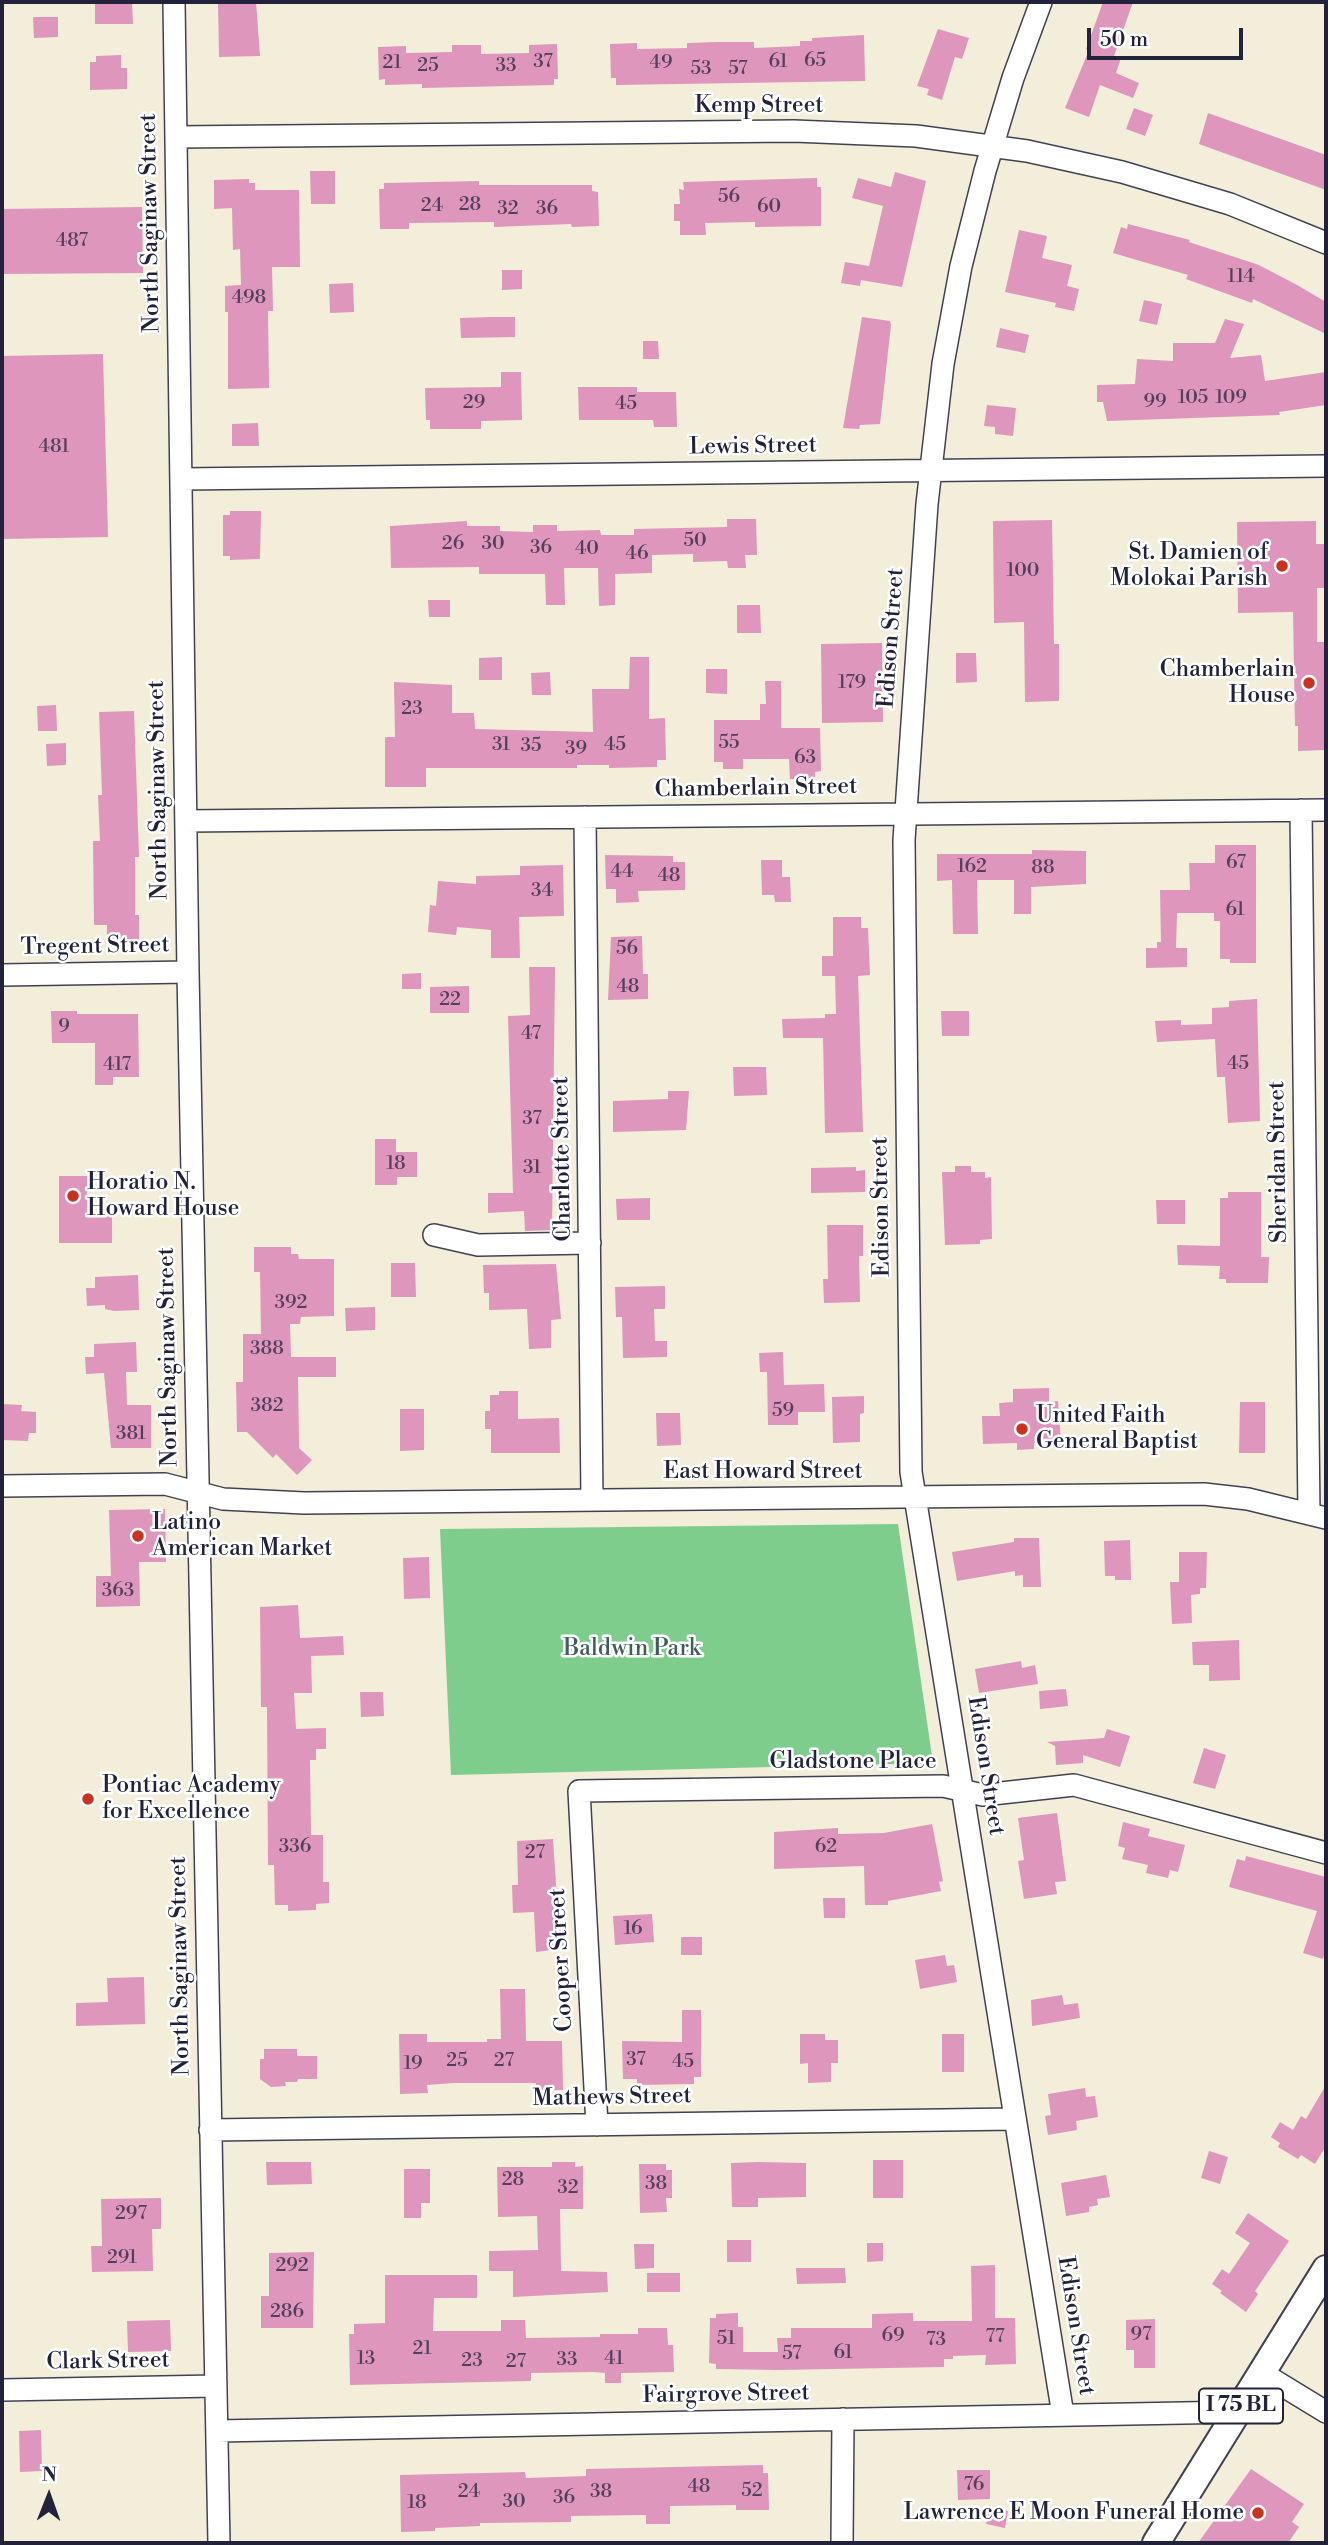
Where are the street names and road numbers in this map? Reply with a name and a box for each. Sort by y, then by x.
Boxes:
street label: Kemp Street [695,92,823,120]
street label: North Saginaw Street [135,113,167,333]
street label: Lewis Street [689,432,817,462]
street label: Edison Street [873,567,911,709]
street label: North Saginaw Street [143,680,175,900]
street label: Chamberlain Street [655,773,857,805]
street label: Tregent Street [20,932,170,962]
street label: Charlotte Street [548,1076,578,1242]
street label: Sheridan Street [1264,1081,1294,1243]
street label: Edison Street [867,1137,897,1277]
street label: North Saginaw Street [153,1247,185,1467]
street label: East Howard Street [663,1458,863,1486]
street label: Edison Street [960,1694,1010,1838]
street label: Gladstone Place [770,1748,936,1776]
street label: North Saginaw Street [165,1856,197,2076]
street label: Cooper Street [544,1888,580,2032]
street label: Mathews Street [532,2083,692,2113]
street label: Edison Street [1050,2254,1100,2398]
street label: Clark Street [46,2347,170,2377]
street label: Fairgrove Street [642,2380,810,2410]
road number: I 75 BL [1199,2388,1283,2424]

